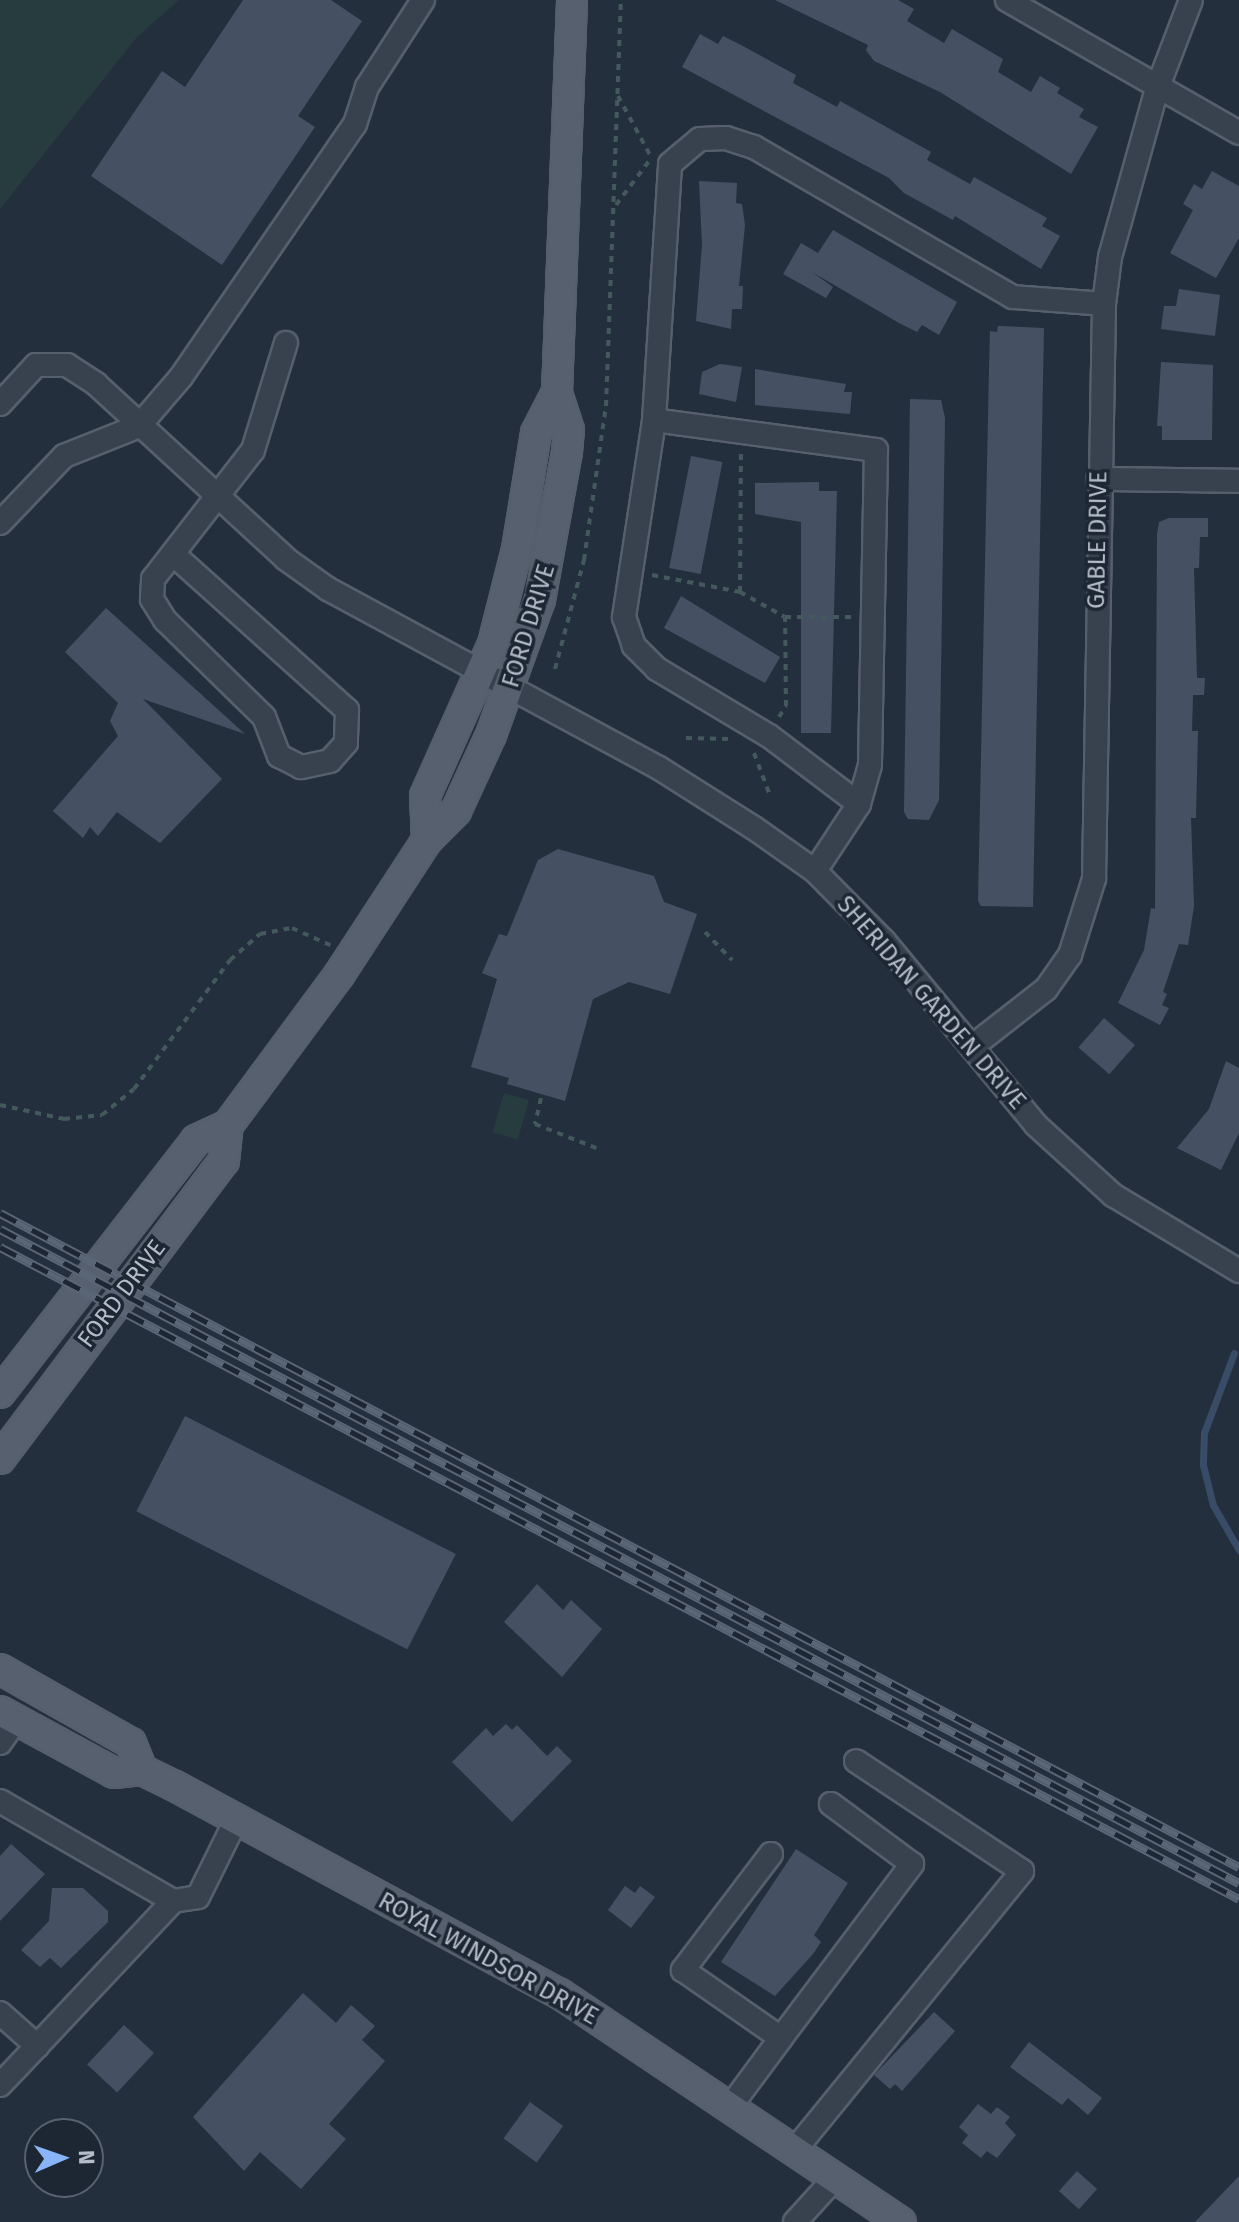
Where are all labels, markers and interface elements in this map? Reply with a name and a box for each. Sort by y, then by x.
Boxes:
street label: GABLE DRIVE [1082,471,1114,609]
street label: FORD DRIVE [497,561,561,691]
street label: SHERIDAN GARDEN DRIVE [830,890,1032,1116]
street label: FORD DRIVE [72,1234,172,1354]
street label: ROYAL WINDSOR DRIVE [373,1887,603,2031]
north arrow [24,2118,104,2198]
text: N [73,2149,100,2165]

